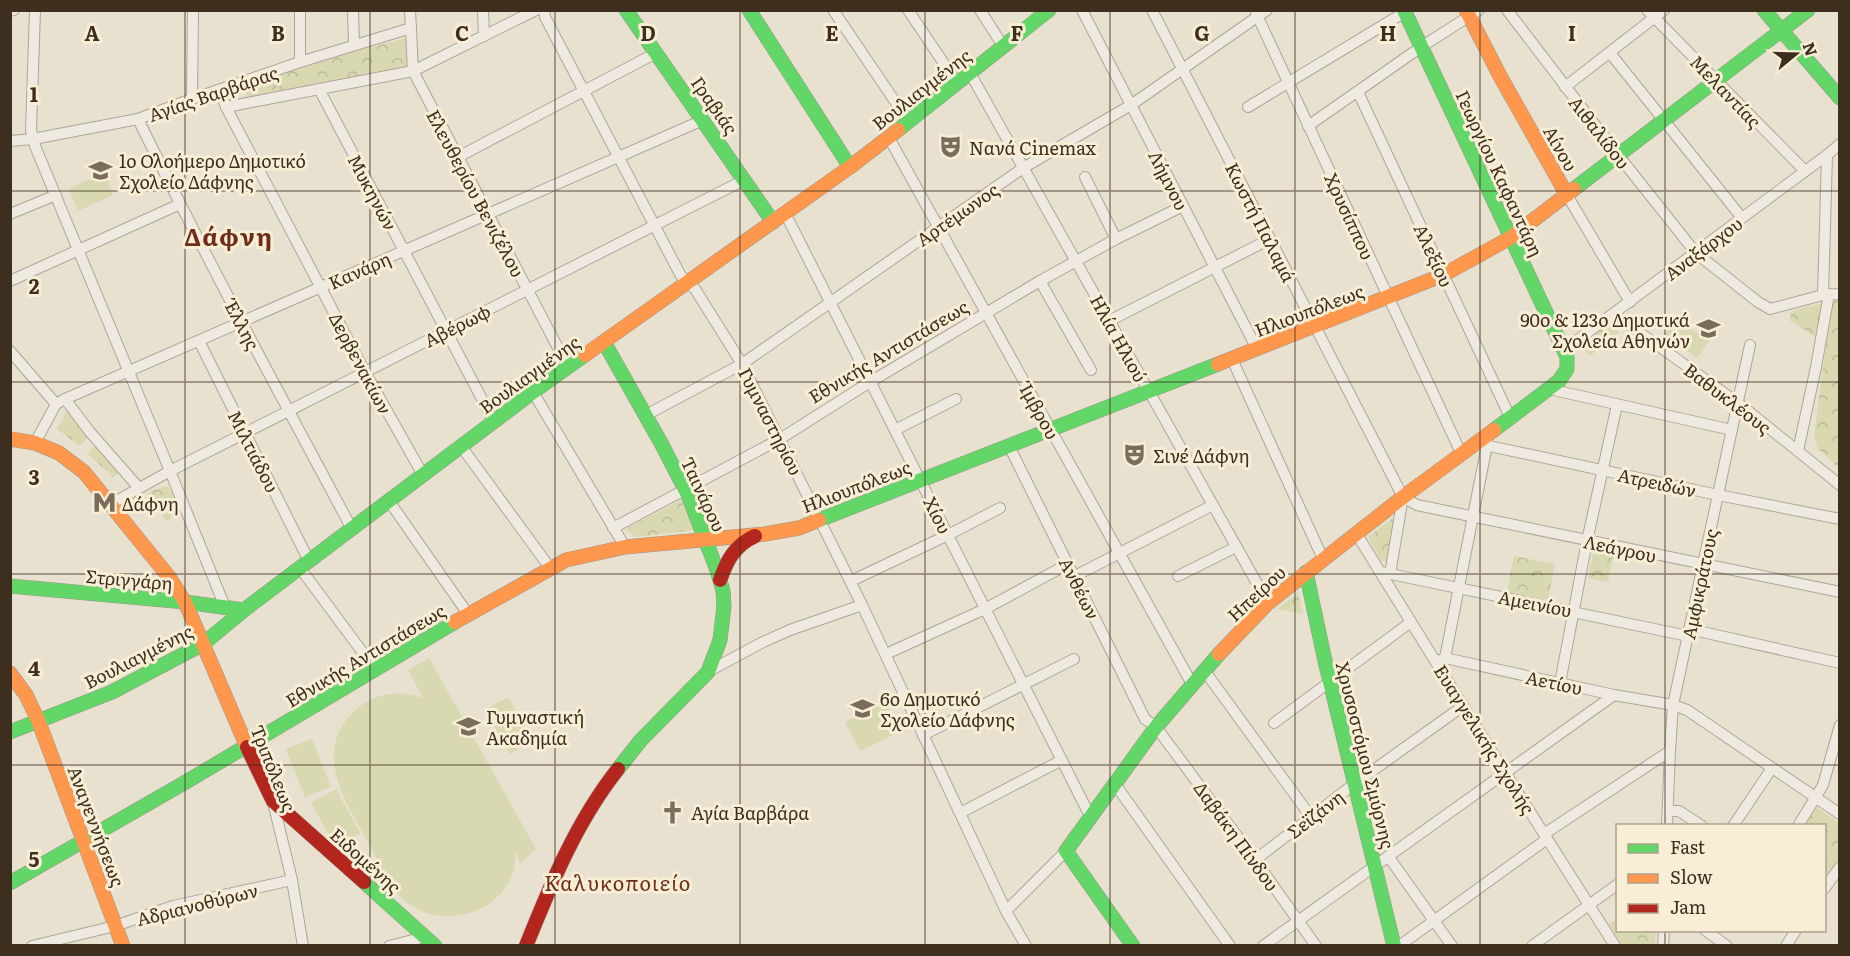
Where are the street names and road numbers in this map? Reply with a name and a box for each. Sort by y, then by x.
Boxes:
street label: Βουλιαγμένης [866,42,976,136]
street label: Μελαντίας [1684,48,1768,134]
street label: Αγίας Βαρβάρας [144,58,282,128]
street label: Γραβιάς [685,70,745,140]
street label: Γεωργίου Καφαντάρη [1450,85,1550,261]
street label: Αιθαλίδου [1563,90,1637,174]
street label: Ελευθερίου Βενιζέλου [420,104,532,282]
street label: Αίνου [1537,120,1585,176]
street label: Λήμνου [1142,145,1196,215]
street label: Μυκηνών [342,149,404,235]
street label: Κωστή Παλαμά [1219,157,1303,287]
street label: Χρυσίππου [1318,168,1382,264]
street label: Αρτέμωνος [910,176,1004,252]
street label: Αναξάρχου [1658,210,1748,286]
street label: Αλεξίου [1408,219,1460,291]
street label: Κανάρη [324,244,394,296]
street label: Ηλιουπόλεως [1250,277,1368,343]
street label: Ηλία Ηλιού [1084,289,1154,387]
street label: Έλλης [217,292,267,354]
street label: Εθνικής Αντιστάσεως [803,293,973,409]
street label: Αβέρωφ [419,297,495,353]
street label: Δερβενακίων [323,307,399,419]
street label: Βουλιαγμένης [473,328,585,420]
street label: Βαθυκλέους [1679,356,1777,440]
street label: Γυμναστηρίου [732,362,810,480]
street label: Ίμβρου [1012,375,1066,444]
street label: Μιλτιάδου [222,405,286,497]
street label: Ταινάρου [675,452,733,536]
street label: Ηλιουπόλεως [797,453,915,519]
street label: Ατρειδών [1615,461,1699,503]
street label: Χίου [917,492,959,538]
street label: Αμφικράτους [1674,526,1724,642]
street label: Λεάγρου [1581,527,1659,569]
street label: Ανθέων [1053,552,1107,624]
street label: Ηπείρου [1221,559,1291,627]
street label: Στριγγάρη [85,562,173,596]
street label: Αμεινίου [1496,583,1574,623]
street label: Εθνικής Αντιστάσεως [280,597,450,713]
street label: Βουλιαγμένης [79,617,197,695]
street label: Χρυσοστόμου Σμύρνης [1330,659,1402,851]
street label: Ευαγγελικής Σχολής [1428,659,1542,819]
street label: Αετίου [1523,663,1585,701]
street label: Τριπόλεως [244,721,304,815]
street label: Αναγεννήσεως [62,762,132,890]
street label: Δαβάκη Πίνδου [1188,776,1286,896]
street label: Σεϊζάνη [1281,783,1349,845]
street label: Ειδομένης [325,821,407,899]
street label: Αδριανοθύρων [133,876,261,932]

